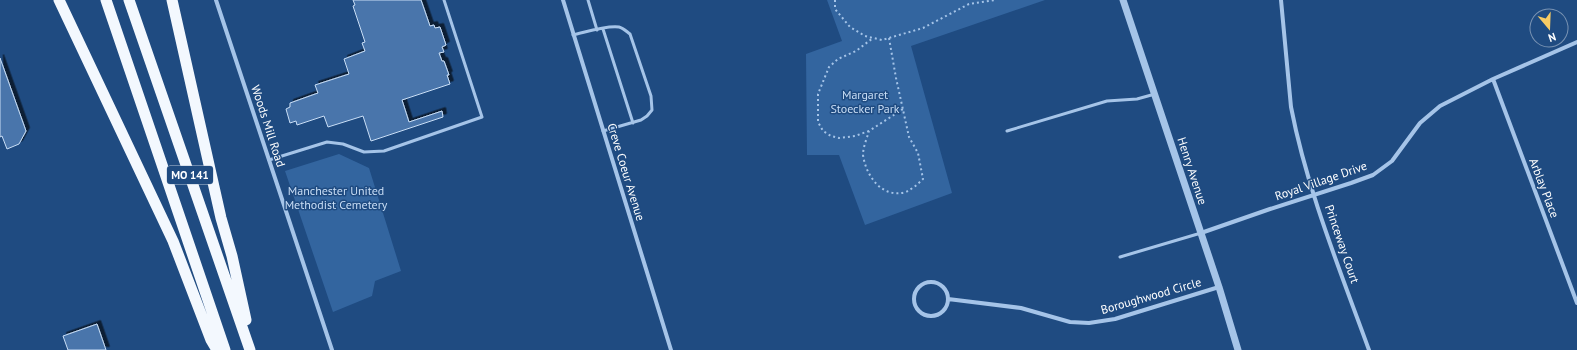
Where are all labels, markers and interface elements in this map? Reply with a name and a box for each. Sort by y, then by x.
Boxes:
north arrow [1529,8,1569,48]
text: N [1547,30,1558,45]
street label: Woods Mill Road [248,83,289,169]
park label: Margaret Stoecker Park [830,87,900,116]
street label: Creve Coeur Avenue [604,121,648,222]
street label: Henry Avenue [1174,135,1210,207]
street label: Arblay Place [1526,156,1563,220]
street label: Royal Village Drive [1273,158,1369,203]
road number: MO 141 [167,166,213,184]
park label: Manchester United Methodist Cemetery [285,183,388,212]
street label: Princeway Court [1322,203,1363,285]
street label: Boroughwood Circle [1099,274,1203,317]

